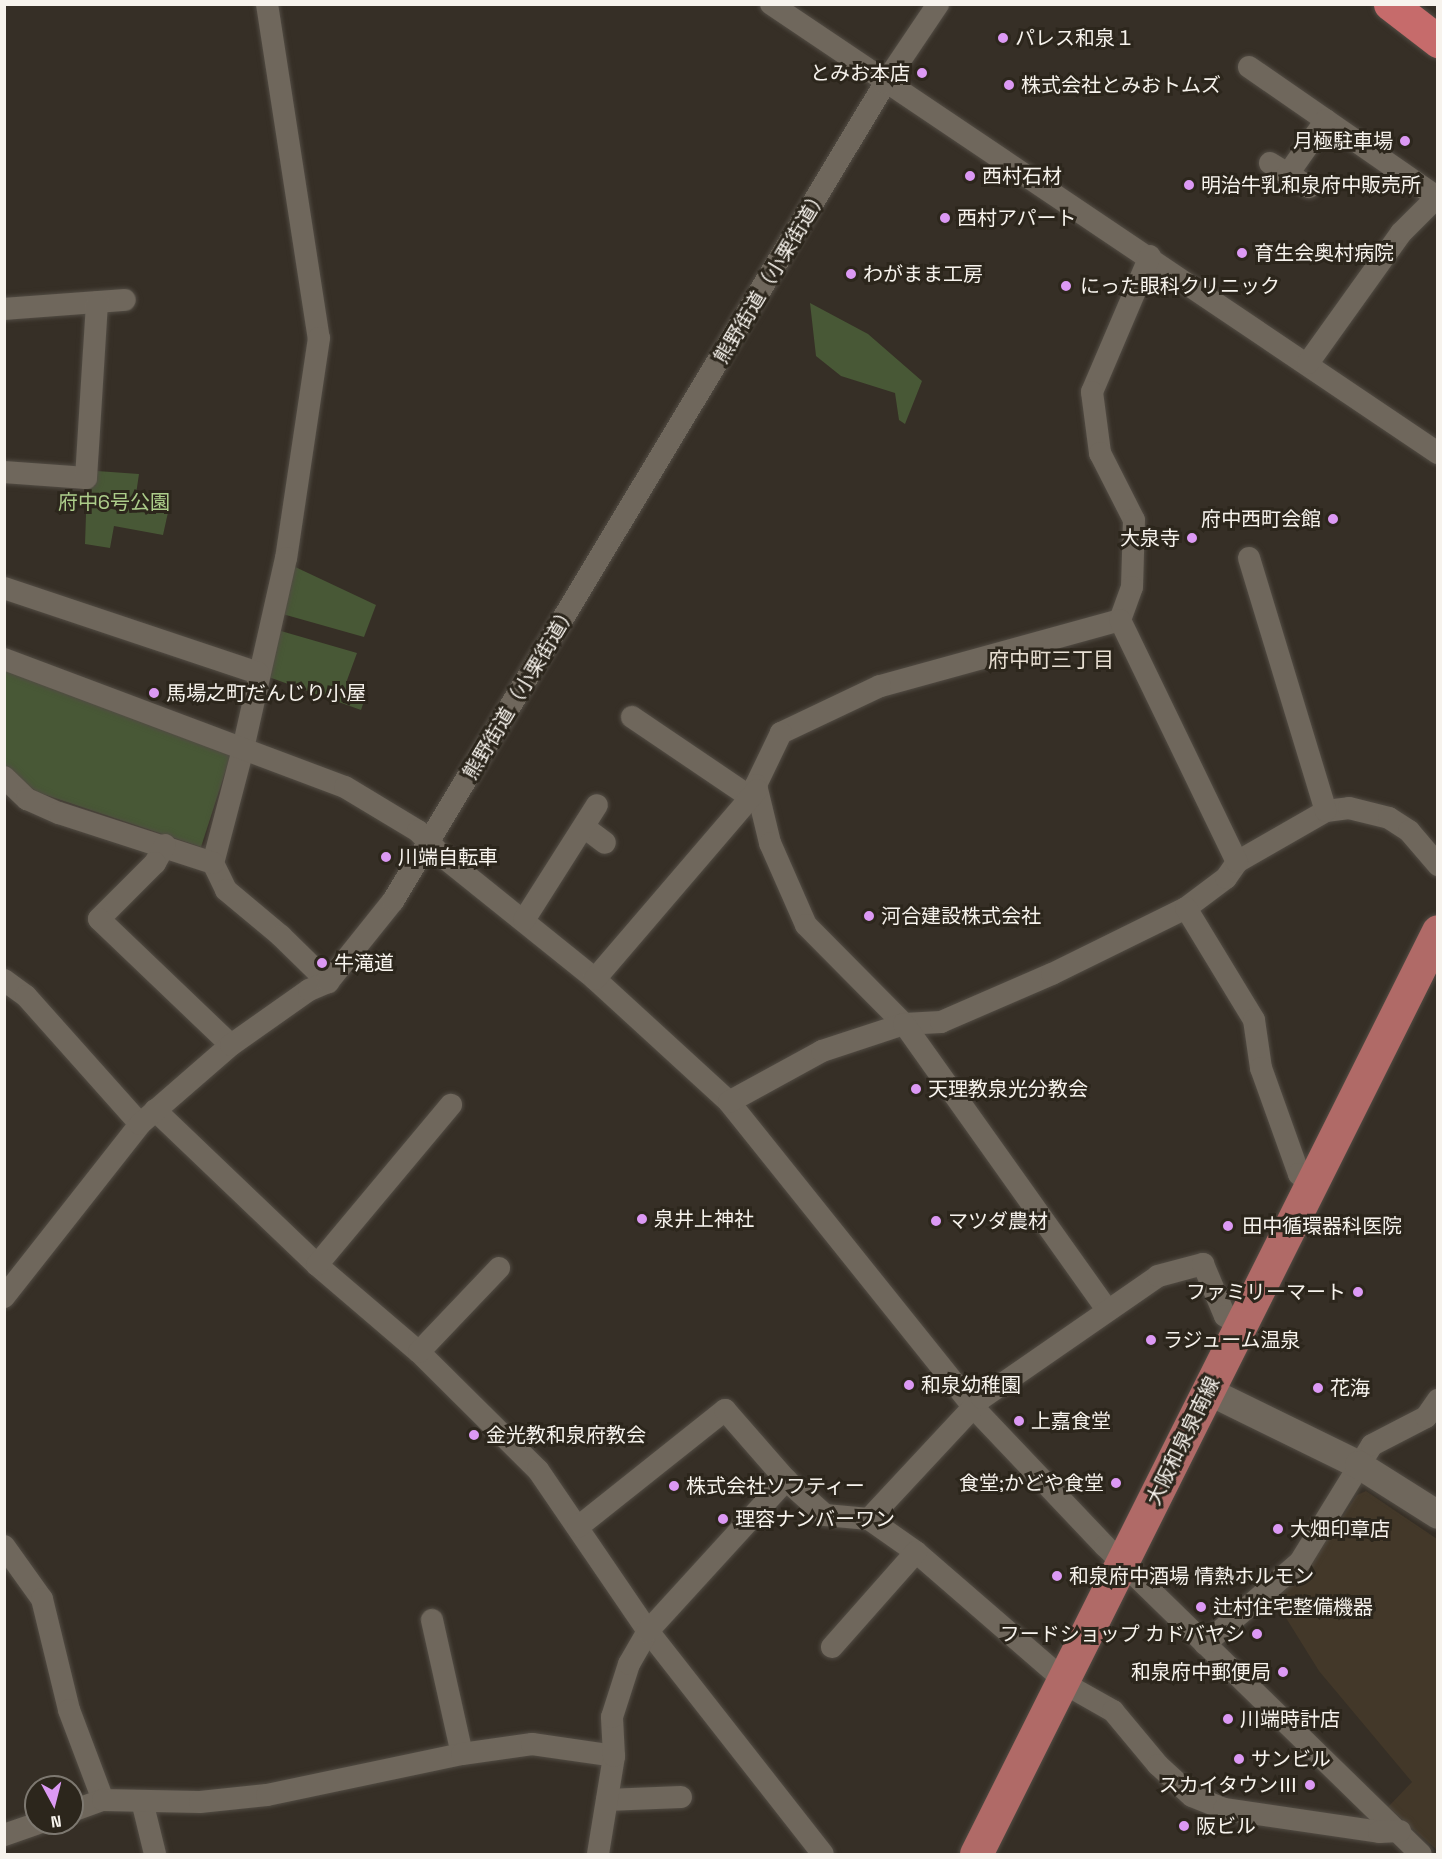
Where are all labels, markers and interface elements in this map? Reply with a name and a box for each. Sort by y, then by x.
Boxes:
place label: パレス和泉１ [1015,26,1135,50]
marker: パレス和泉１ [996,31,1010,45]
place label: とみお本店 [810,61,910,85]
marker: とみお本店 [915,66,929,80]
place label: 株式会社とみおトムズ [1021,73,1221,97]
marker: 株式会社とみおトムズ [1002,78,1016,92]
place label: 月極駐車場 [1293,129,1393,153]
marker: 月極駐車場 [1398,134,1412,148]
place label: 西村石材 [982,164,1062,188]
marker: 西村石材 [963,169,977,183]
place label: 明治牛乳和泉府中販売所 [1201,173,1421,197]
marker: 明治牛乳和泉府中販売所 [1182,178,1196,192]
street label: 熊野街道（小栗街道） [709,184,833,368]
place label: 西村アパート [957,206,1077,230]
marker: 西村アパート [938,211,952,225]
place label: 育生会奥村病院 [1254,241,1394,265]
marker: 育生会奥村病院 [1235,246,1249,260]
place label: わがまま工房 [863,262,983,286]
marker: わがまま工房 [844,267,858,281]
place label: にった眼科クリニック [1080,274,1280,298]
marker: にった眼科クリニック [1057,277,1075,295]
park label: 府中6号公園 [58,490,170,514]
place label: 府中西町会館 [1201,507,1321,531]
marker: 府中西町会館 [1326,512,1340,526]
place label: 大泉寺 [1120,526,1180,550]
marker: 大泉寺 [1185,531,1199,545]
street label: 熊野街道（小栗街道） [458,600,582,784]
district label: 府中町三丁目 [988,647,1114,673]
place label: 馬場之町だんじり小屋 [166,681,366,705]
marker: 馬場之町だんじり小屋 [147,686,161,700]
place label: 川端自転車 [398,845,498,869]
marker: 川端自転車 [379,850,393,864]
place label: 河合建設株式会社 [881,904,1041,928]
marker: 河合建設株式会社 [862,909,876,923]
place label: 牛滝道 [334,951,394,975]
marker: 牛滝道 [315,956,329,970]
place label: 天理教泉光分教会 [928,1077,1088,1101]
marker: 天理教泉光分教会 [909,1082,923,1096]
place label: 泉井上神社 [654,1207,754,1231]
place label: マツダ農材 [948,1209,1048,1233]
marker: 泉井上神社 [635,1212,649,1226]
marker: マツダ農材 [929,1214,943,1228]
place label: 田中循環器科医院 [1242,1214,1402,1238]
marker: 田中循環器科医院 [1219,1217,1237,1235]
place label: ファミリーマート [1186,1280,1346,1304]
marker: ファミリーマート [1351,1285,1365,1299]
place label: ラジューム温泉 [1163,1328,1303,1352]
marker: ラジューム温泉 [1144,1333,1158,1347]
place label: 和泉幼稚園 [921,1373,1021,1397]
street label: 大阪和泉泉南線 [1142,1373,1224,1509]
place label: 花海 [1330,1376,1370,1400]
marker: 和泉幼稚園 [902,1378,916,1392]
marker: 花海 [1311,1381,1325,1395]
place label: 上嘉食堂 [1031,1409,1111,1433]
marker: 上嘉食堂 [1012,1414,1026,1428]
place label: 金光教和泉府教会 [486,1423,646,1447]
marker: 金光教和泉府教会 [467,1428,481,1442]
place label: 食堂;かどや食堂 [959,1471,1104,1495]
place label: 株式会社ソフティー [686,1474,866,1498]
marker: 食堂;かどや食堂 [1109,1476,1123,1490]
marker: 株式会社ソフティー [667,1479,681,1493]
place label: 理容ナンバーワン [735,1507,895,1531]
marker: 理容ナンバーワン [716,1512,730,1526]
place label: 大畑印章店 [1290,1517,1390,1541]
marker: 大畑印章店 [1271,1522,1285,1536]
place label: 和泉府中酒場 情熱ホルモン [1069,1564,1314,1588]
marker: 和泉府中酒場 情熱ホルモン [1050,1569,1064,1583]
place label: 辻村住宅整備機器 [1213,1595,1373,1619]
marker: 辻村住宅整備機器 [1194,1600,1208,1614]
place label: フードショップ カドバヤシ [1000,1622,1245,1646]
marker: フードショップ カドバヤシ [1250,1627,1264,1641]
place label: 和泉府中郵便局 [1131,1660,1271,1684]
marker: 和泉府中郵便局 [1276,1665,1290,1679]
place label: 川端時計店 [1240,1707,1340,1731]
marker: 川端時計店 [1221,1712,1235,1726]
place label: サンビル [1251,1747,1331,1771]
marker: サンビル [1232,1752,1246,1766]
place label: スカイタウンⅢ [1158,1773,1298,1797]
north arrow [24,1775,84,1835]
marker: スカイタウンⅢ [1303,1778,1317,1792]
text: N [49,1810,63,1832]
place label: 阪ビル [1196,1814,1256,1838]
marker: 阪ビル [1177,1819,1191,1833]

